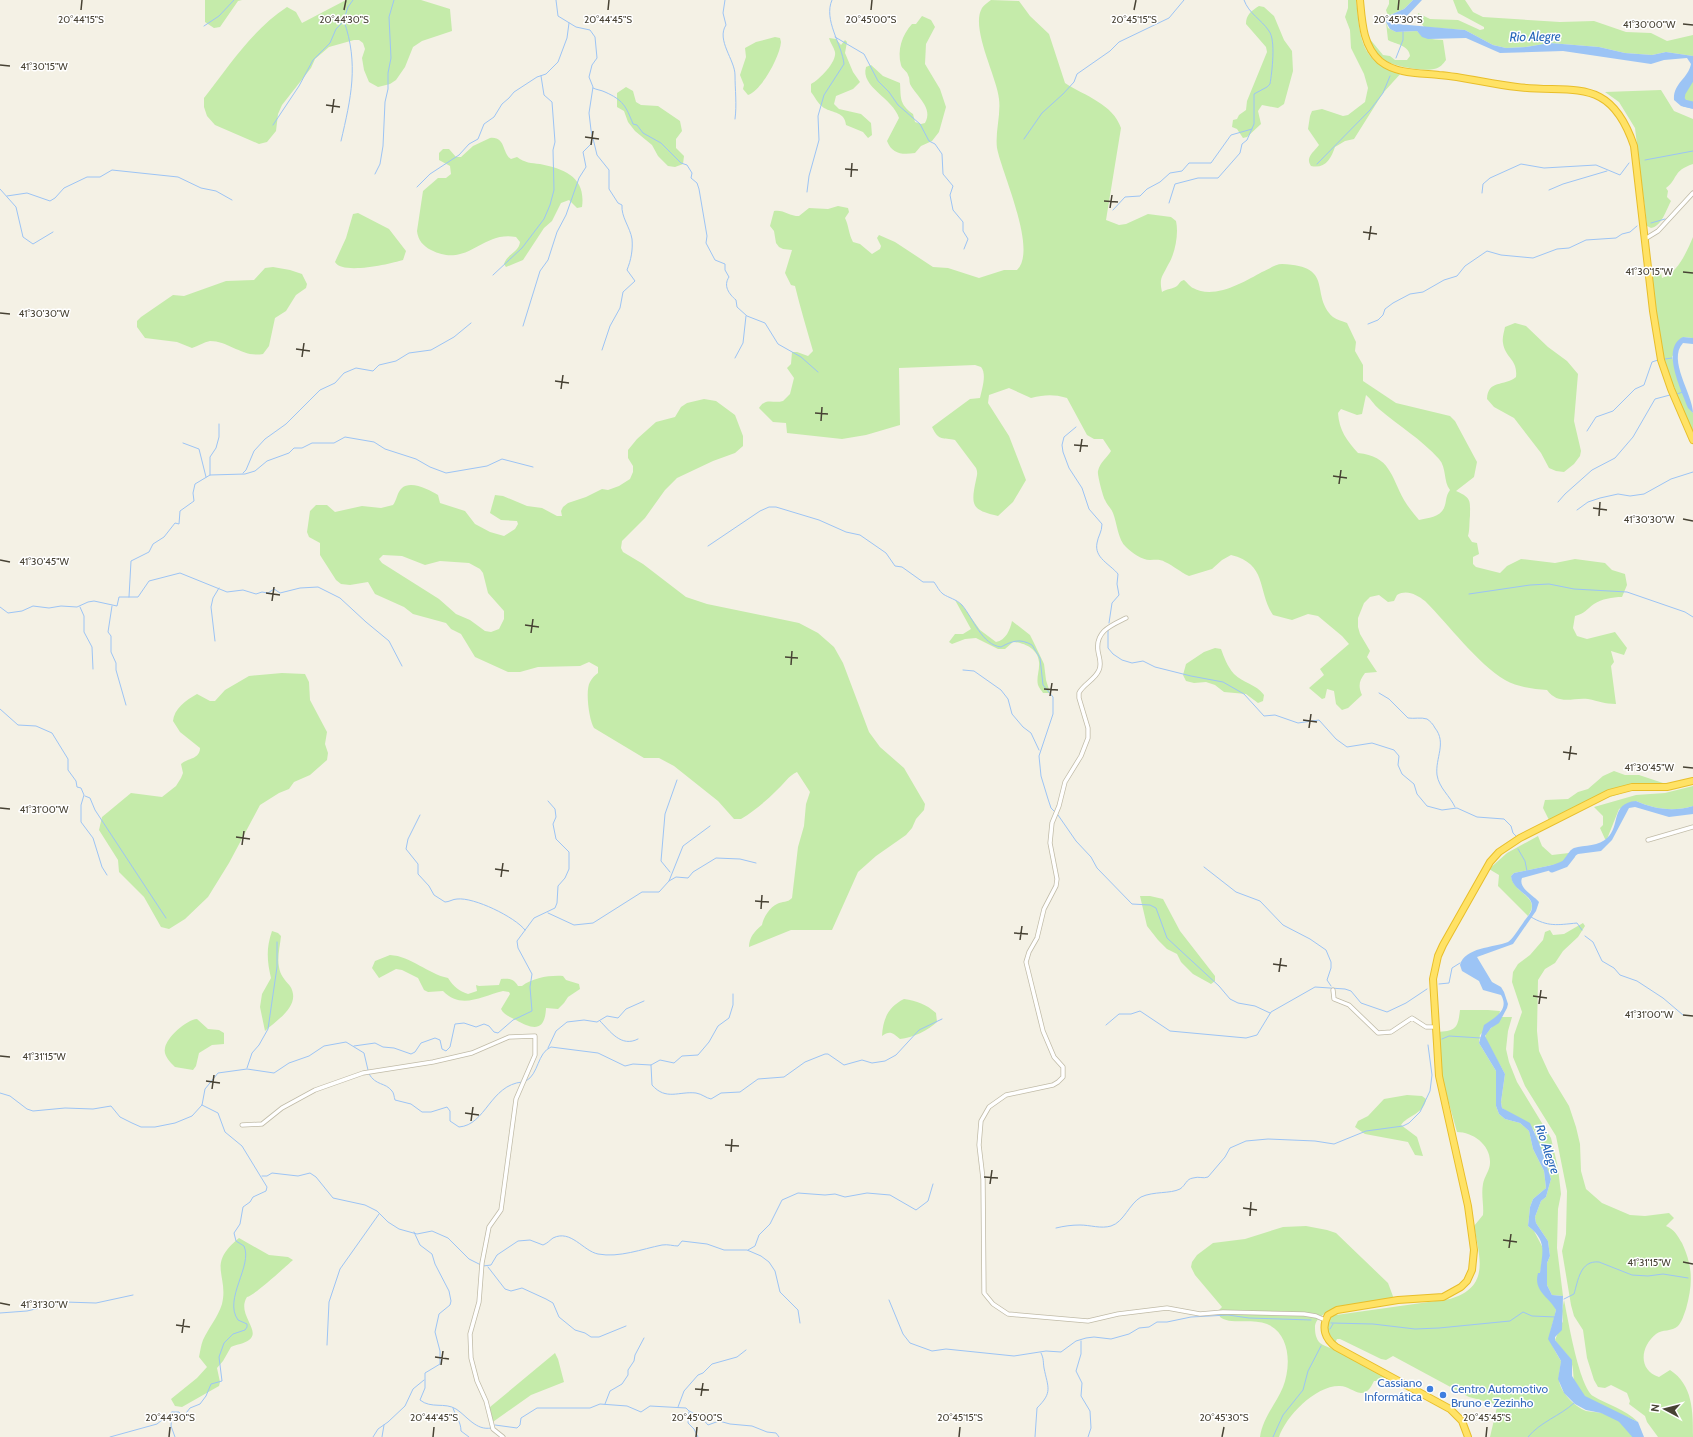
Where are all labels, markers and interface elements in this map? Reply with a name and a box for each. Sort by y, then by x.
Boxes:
text: 20°44'15"S [58,13,104,26]
text: 20°44'30"S [319,13,369,26]
text: 20°44'45"S [584,13,632,26]
text: 20°45'00"S [846,13,897,26]
text: 20°45'15"S [1111,13,1157,26]
text: 20°45'30"S [1373,13,1423,26]
text: 41°30'00"W [1623,18,1676,31]
water label: Rio Alegre [1509,28,1561,44]
text: 41°30'15"W [20,60,68,73]
text: 41°30'15"W [1625,265,1673,278]
text: 41°30'30"W [18,307,70,320]
text: 41°30'30"W [1623,513,1675,526]
text: 41°30'45"W [19,555,69,568]
text: 41°30'45"W [1624,761,1674,774]
text: 41°31'00"W [20,803,69,816]
text: 41°31'00"W [1625,1008,1674,1021]
text: 41°31'15"W [22,1050,66,1063]
water label: Rio Alegre [1532,1122,1564,1176]
text: 41°31'15"W [1627,1256,1671,1269]
text: 41°31'30"W [20,1298,68,1311]
place label: Cassiano Informática [1364,1375,1422,1404]
place label: Centro Automotivo Bruno e Zezinho [1451,1381,1549,1410]
marker: Cassiano Informática [1425,1384,1435,1394]
north arrow [1645,1389,1685,1429]
marker: Centro Automotivo Bruno e Zezinho [1438,1390,1448,1400]
text: N [1648,1403,1662,1412]
text: 20°44'30"S [145,1411,195,1424]
text: 20°44'45"S [410,1411,458,1424]
text: 20°45'00"S [672,1411,723,1424]
text: 20°45'15"S [937,1411,983,1424]
text: 20°45'30"S [1199,1411,1249,1424]
text: 20°45'45"S [1463,1411,1511,1424]

